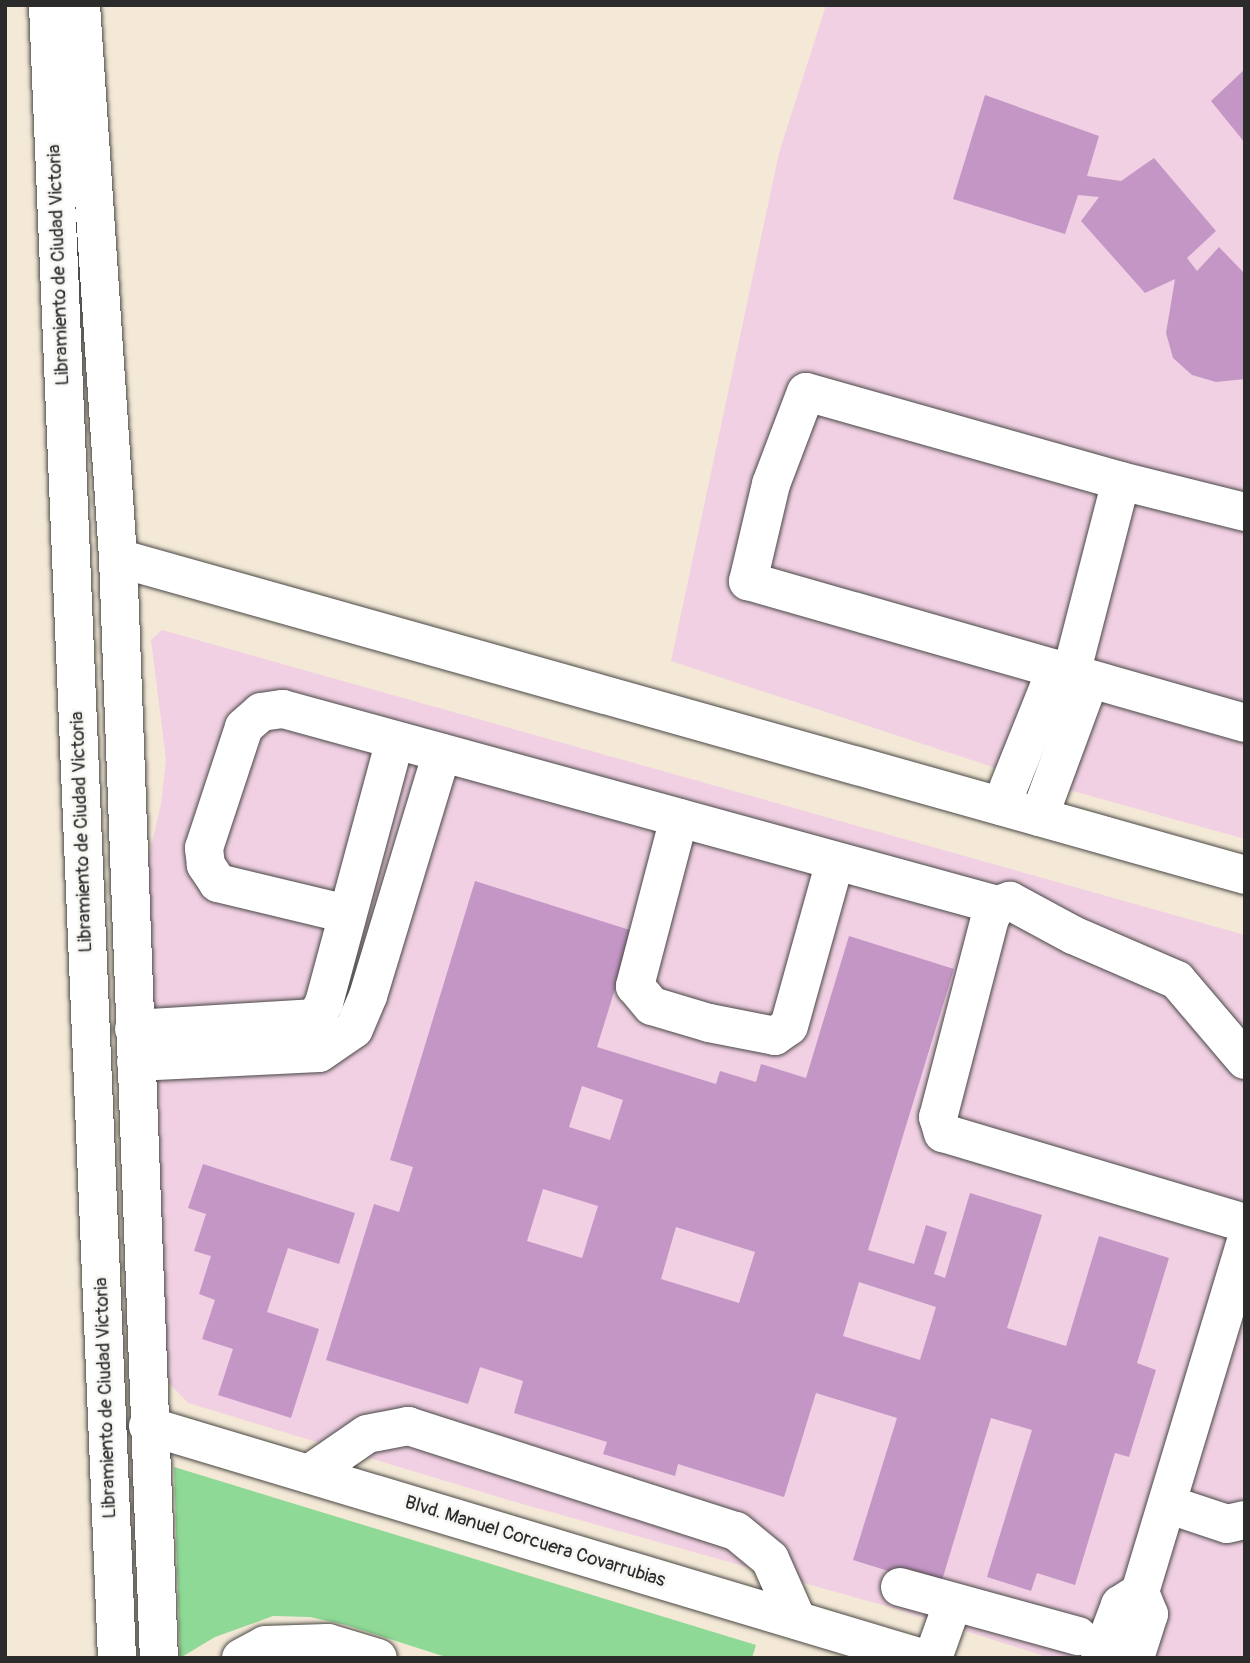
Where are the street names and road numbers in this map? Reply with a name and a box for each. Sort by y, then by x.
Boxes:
street label: Libramiento de Ciudad Victoria [43,144,75,386]
street label: Libramiento de Ciudad Victoria [66,711,98,953]
street label: Libramiento de Ciudad Victoria [90,1277,122,1519]
street label: Blvd. Manuel Corcuera Covarrubias [402,1491,668,1593]

